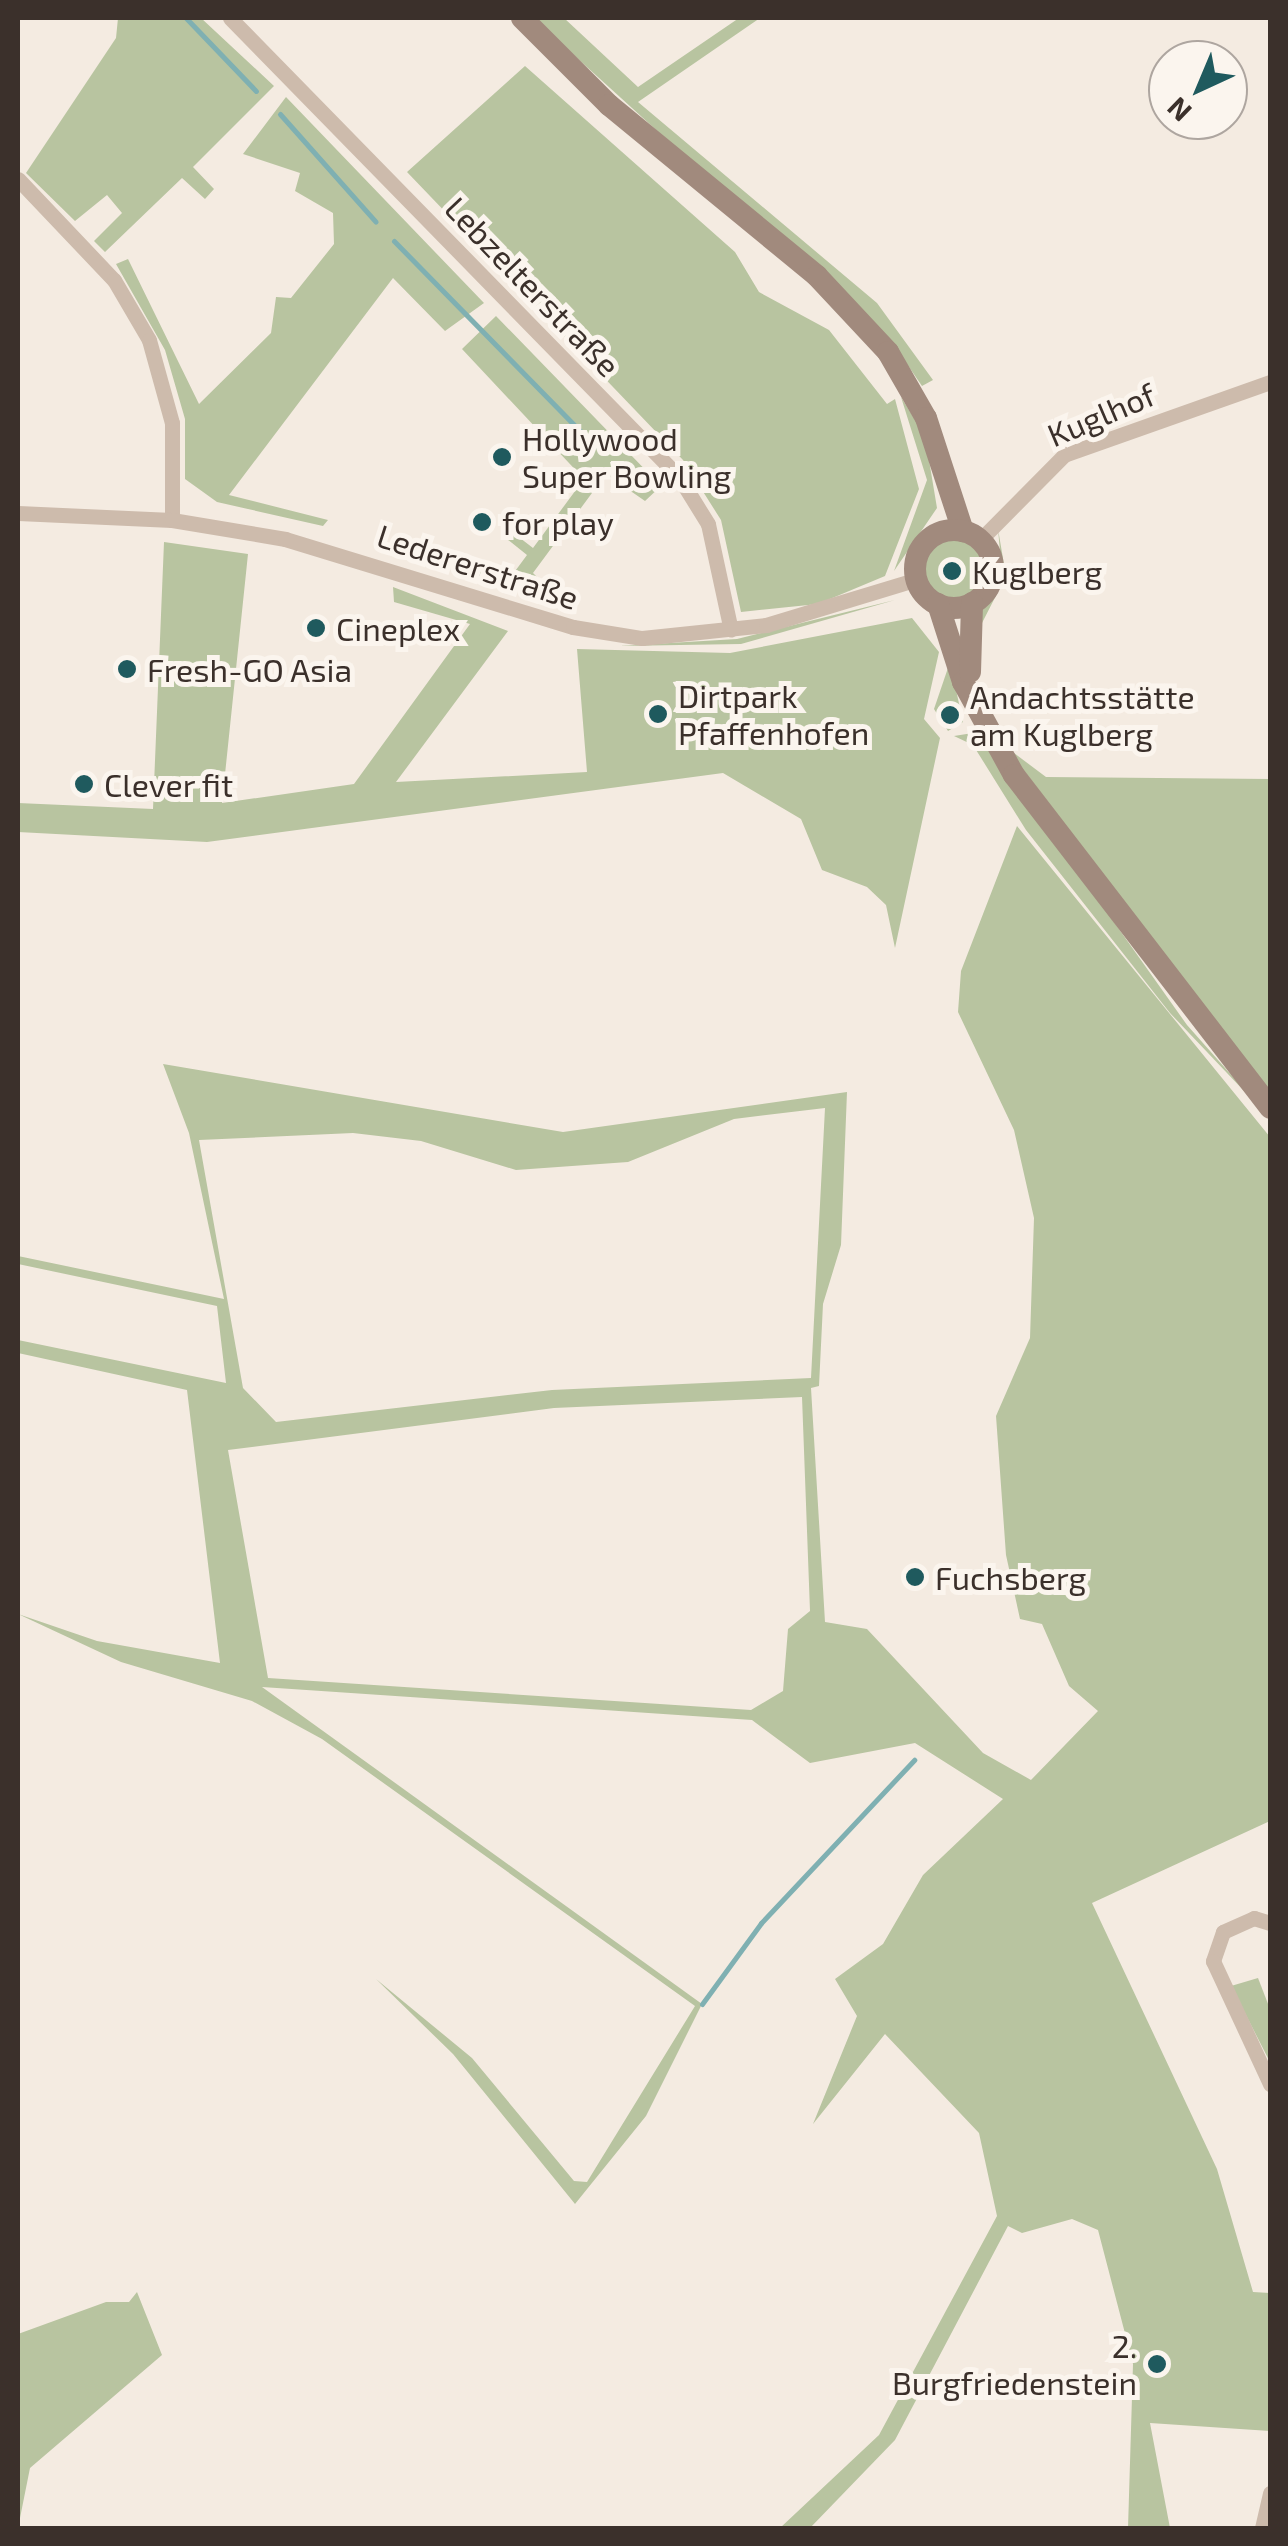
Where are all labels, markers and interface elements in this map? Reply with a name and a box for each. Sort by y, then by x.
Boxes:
north arrow [1148,40,1248,140]
text: N [1159,91,1198,129]
street label: Lebzelterstraße [438,188,628,384]
street label: Kuglhof [1041,374,1161,454]
place label: Hollywood Super Bowling [522,420,732,495]
marker: Hollywood Super Bowling [491,446,513,468]
place label: for play [502,503,615,541]
marker: for play [471,511,493,533]
street label: Ledererstraße [373,515,583,617]
place label: Kuglberg [972,552,1102,590]
marker: Kuglberg [941,560,963,582]
place label: Cineplex [336,609,460,647]
marker: Cineplex [305,617,327,639]
place label: Fresh-GO Asia [147,650,353,688]
marker: Fresh-GO Asia [116,658,138,680]
place label: Dirtpark Pfaffenhofen [678,677,869,752]
place label: Andachtsstätte am Kuglberg [970,678,1195,753]
marker: Dirtpark Pfaffenhofen [647,703,669,725]
marker: Andachtsstätte am Kuglberg [939,704,961,726]
place label: Clever fit [104,765,234,803]
marker: Clever fit [73,773,95,795]
place label: Fuchsberg [935,1558,1086,1596]
marker: Fuchsberg [904,1566,926,1588]
place label: 2. Burgfriedenstein [892,2327,1137,2402]
marker: 2. Burgfriedenstein [1146,2353,1168,2375]

